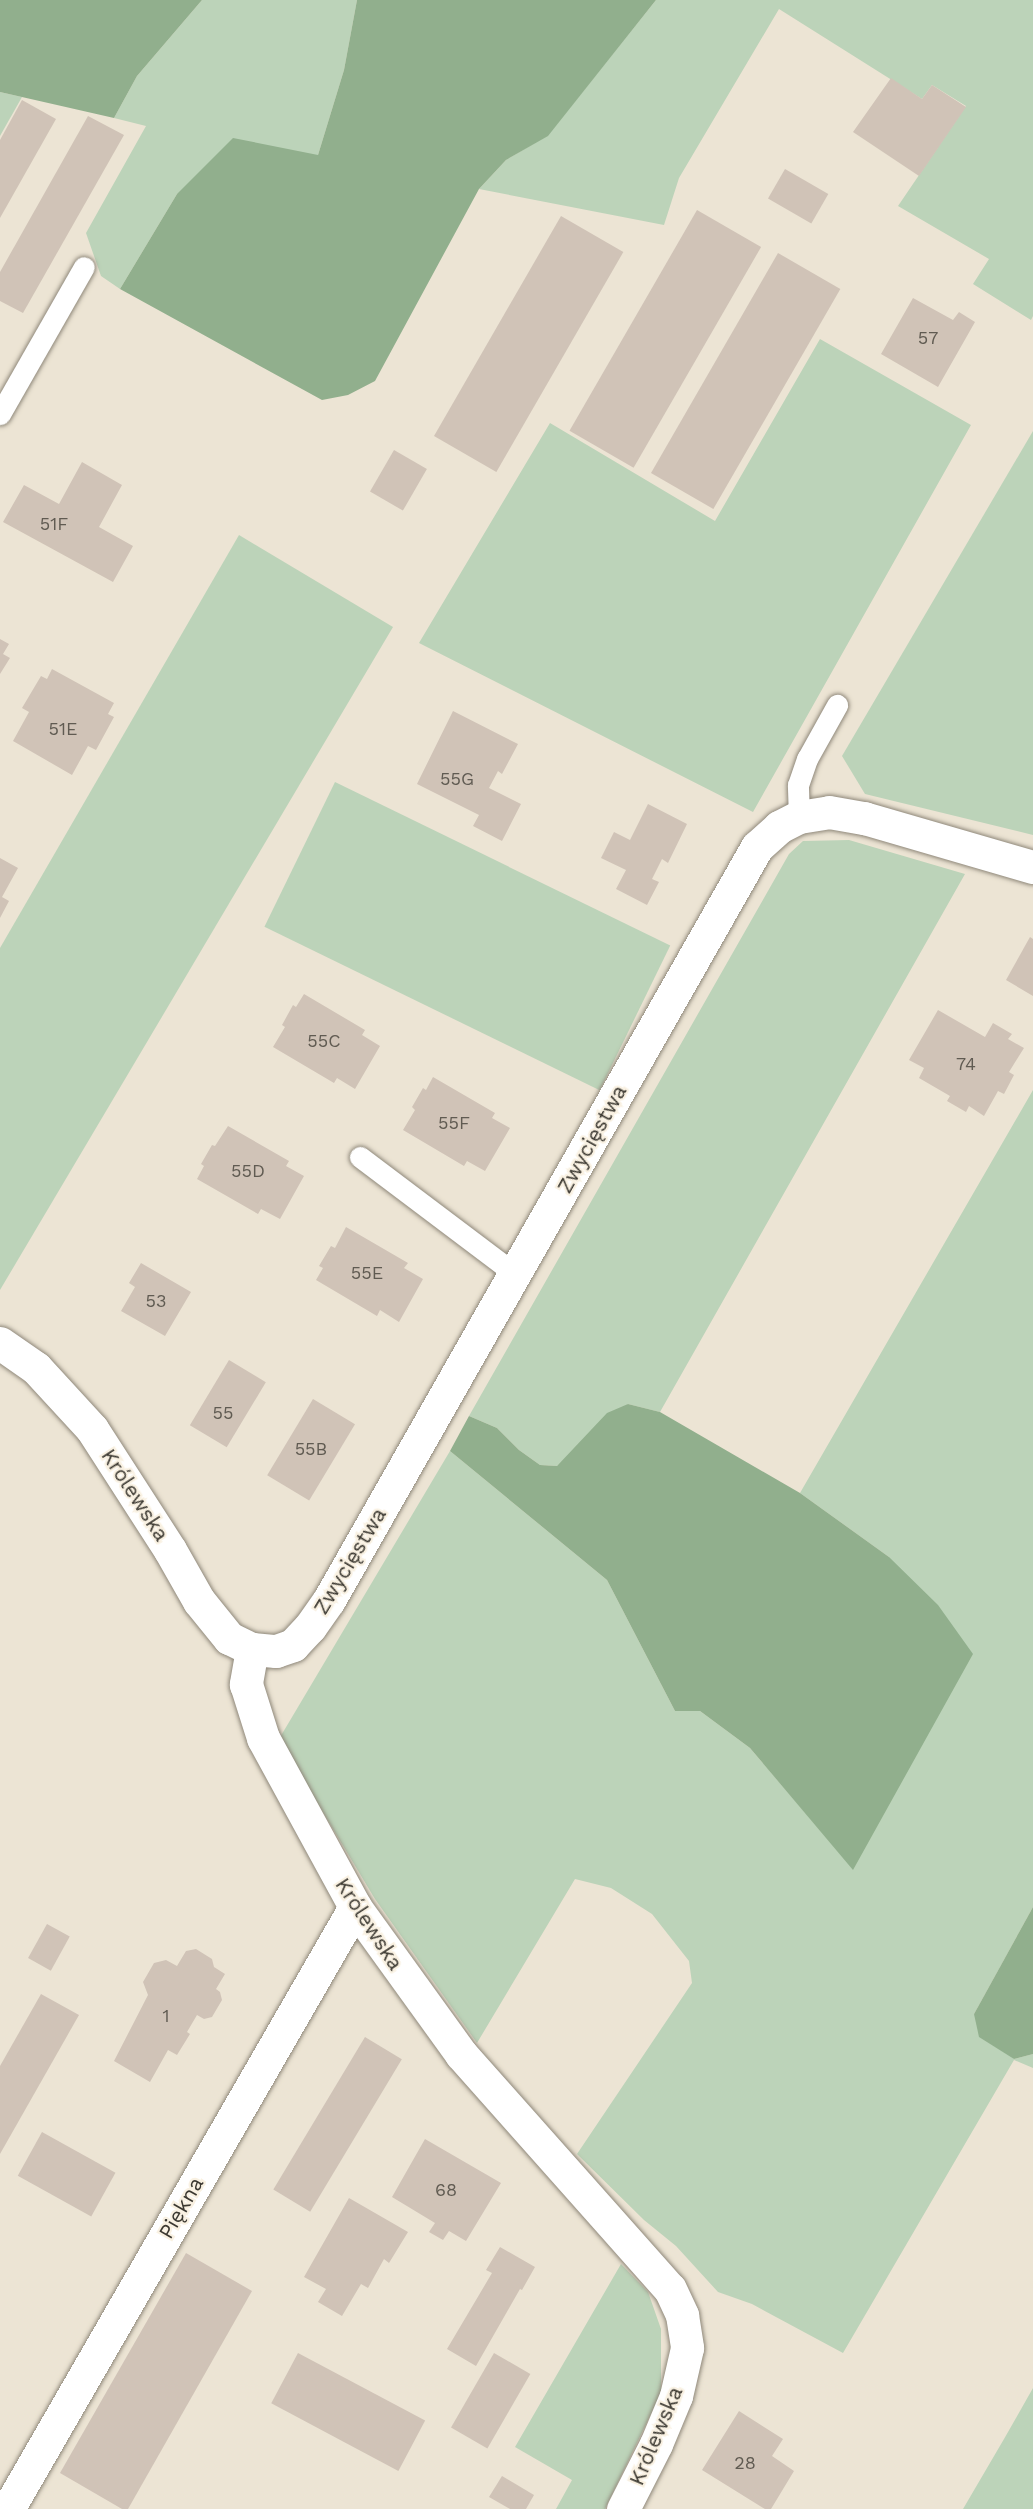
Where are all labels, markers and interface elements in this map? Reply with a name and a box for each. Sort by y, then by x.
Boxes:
house number: 57 [918,327,938,349]
house number: 51F [40,513,68,535]
house number: 51E [49,718,77,740]
house number: 55G [440,768,474,790]
house number: 55C [307,1030,341,1052]
house number: 74 [956,1053,976,1075]
street label: Zwycięstwa [552,1081,632,1197]
house number: 55F [438,1112,470,1134]
house number: 55D [231,1160,265,1182]
house number: 55E [351,1262,383,1284]
house number: 53 [146,1290,166,1312]
house number: 55 [213,1402,233,1424]
house number: 55B [295,1438,327,1460]
street label: Królewska [96,1444,174,1546]
street label: Zwycięstwa [308,1503,392,1619]
street label: Królewska [330,1873,408,1975]
house number: 1 [162,2005,170,2027]
street label: Piękna [153,2173,209,2243]
house number: 68 [435,2179,457,2201]
street label: Królewska [624,2383,688,2489]
house number: 28 [734,2452,756,2474]

